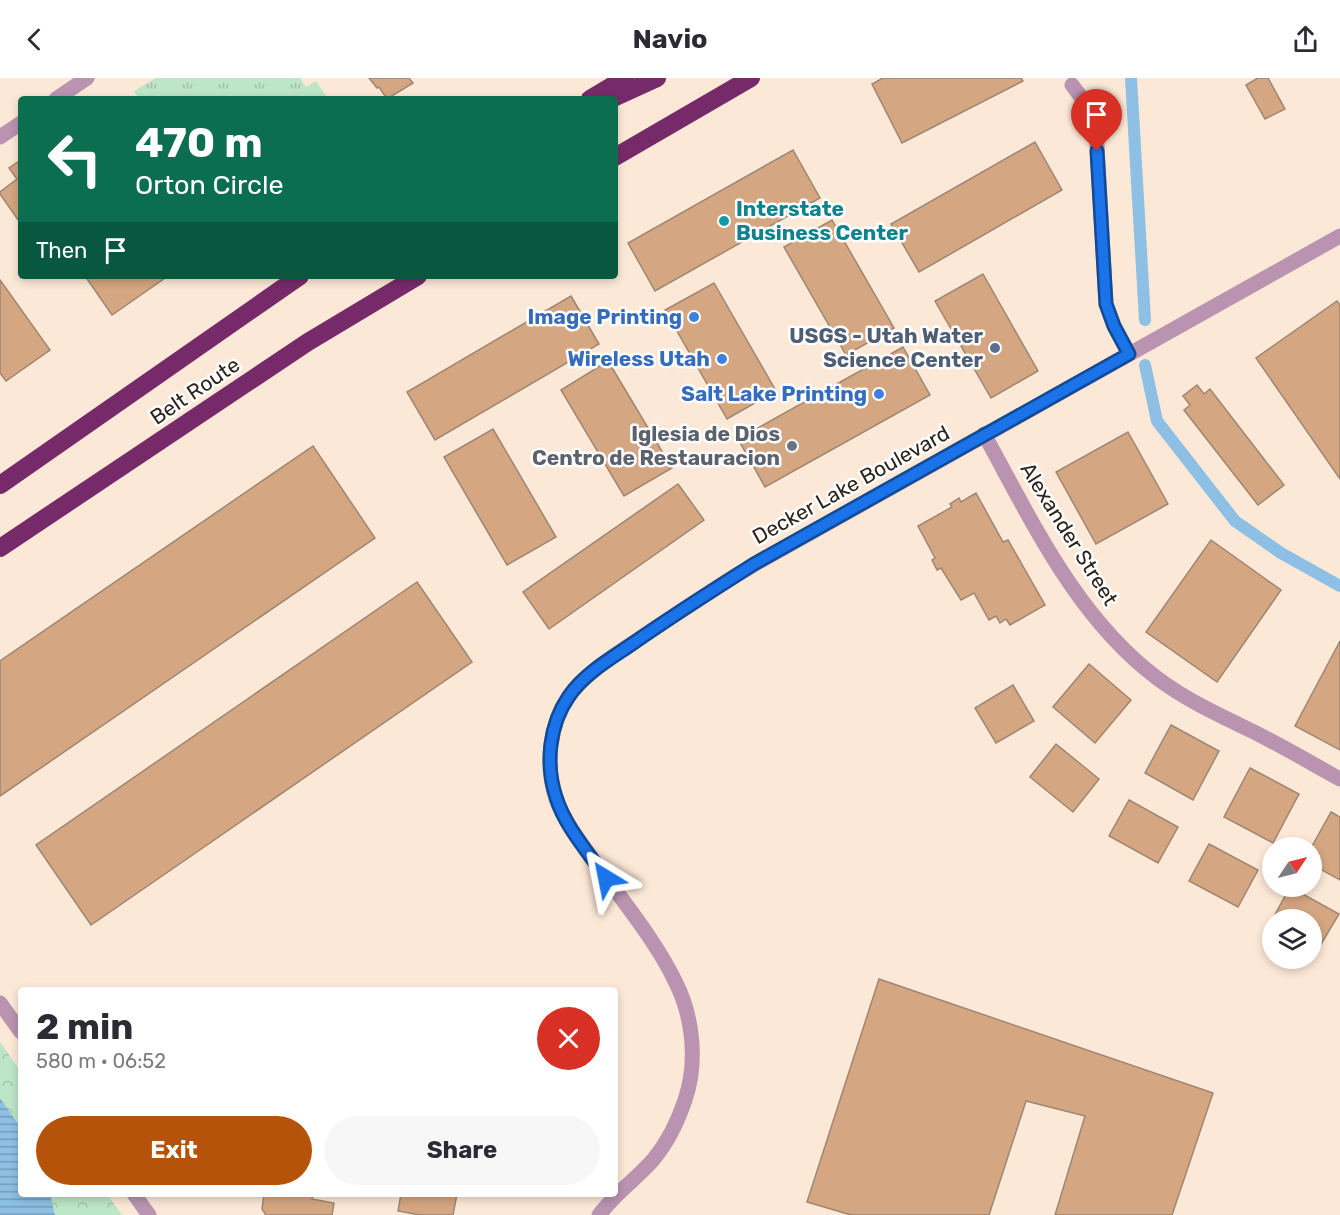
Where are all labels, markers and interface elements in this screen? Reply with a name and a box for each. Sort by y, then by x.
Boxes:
icon: back [18,23,51,56]
text: Navio [632,23,708,55]
icon: share [1289,23,1322,56]
pin [1071,89,1122,151]
icon: arrive [1080,98,1113,131]
text: 470 m [135,118,263,168]
icon: left [36,120,114,198]
text: Orton Circle [135,169,284,201]
place label: Interstate Business Center [736,196,908,245]
marker: Interstate Business Center [717,214,731,228]
icon: arrive [99,234,132,267]
text: Then [36,237,87,264]
place label: Image Printing [528,304,682,329]
marker: Image Printing [687,310,701,324]
place label: USGS - Utah Water Science Center [789,323,983,372]
marker: USGS - Utah Water Science Center [988,341,1002,355]
place label: Wireless Utah [567,346,710,371]
street label: Belt Route [145,352,244,430]
marker: Wireless Utah [715,352,729,366]
place label: Salt Lake Printing [681,381,867,406]
marker: Salt Lake Printing [872,387,886,401]
street label: Decker Lake Boulevard [748,420,954,549]
place label: Iglesia de Dios Centro de Restauracion [532,421,780,470]
marker: Iglesia de Dios Centro de Restauracion [785,439,799,453]
street label: Alexander Street [1015,458,1123,610]
north arrow [1262,837,1322,897]
map controls [1262,837,1322,969]
position arrow [574,846,638,910]
button: layers [1262,909,1322,969]
text: 2 min [36,1005,134,1048]
button: close [537,1007,600,1070]
text: 580 m · 06:52 [36,1049,166,1073]
button: Exit [36,1116,312,1185]
button: Share [324,1116,600,1185]

